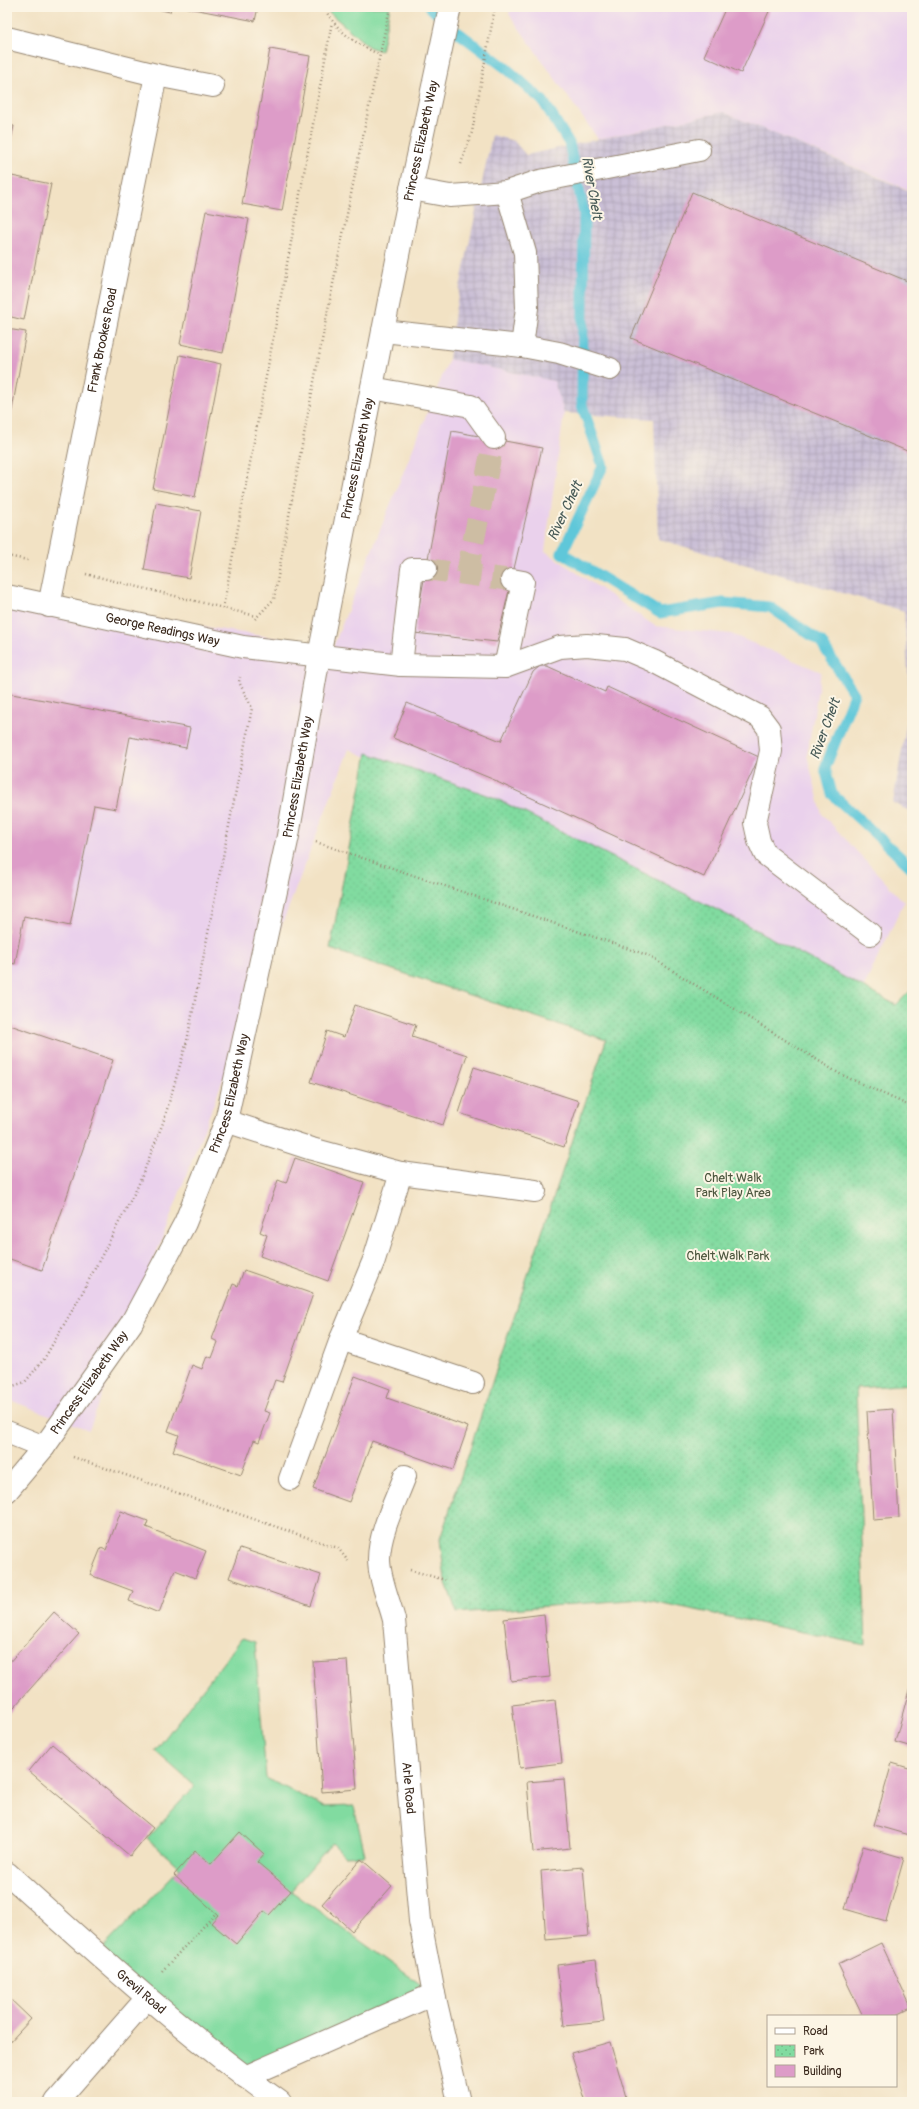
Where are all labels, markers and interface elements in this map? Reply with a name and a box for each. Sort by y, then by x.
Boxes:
street label: Princess Elizabeth Way [401,79,442,203]
water label: River Chelt [578,155,606,222]
street label: Frank Brookes Road [84,286,121,394]
street label: Princess Elizabeth Way [338,396,378,521]
water label: River Chelt [544,477,587,543]
street label: George Readings Way [104,609,221,650]
water label: River Chelt [806,695,844,762]
street label: Princess Elizabeth Way [280,715,317,839]
street label: Princess Elizabeth Way [206,1032,253,1156]
park label: Chelt Walk Park Play Area [695,1170,771,1201]
park label: Chelt Walk Park [687,1248,770,1264]
street label: Princess Elizabeth Way [47,1328,132,1438]
street label: Arle Road [398,1761,419,1815]
street label: Grevil Road [113,1966,169,2018]
legend [767,2015,897,2087]
text: Road [803,2024,828,2039]
text: Park [803,2044,824,2059]
text: Building [803,2064,842,2079]

